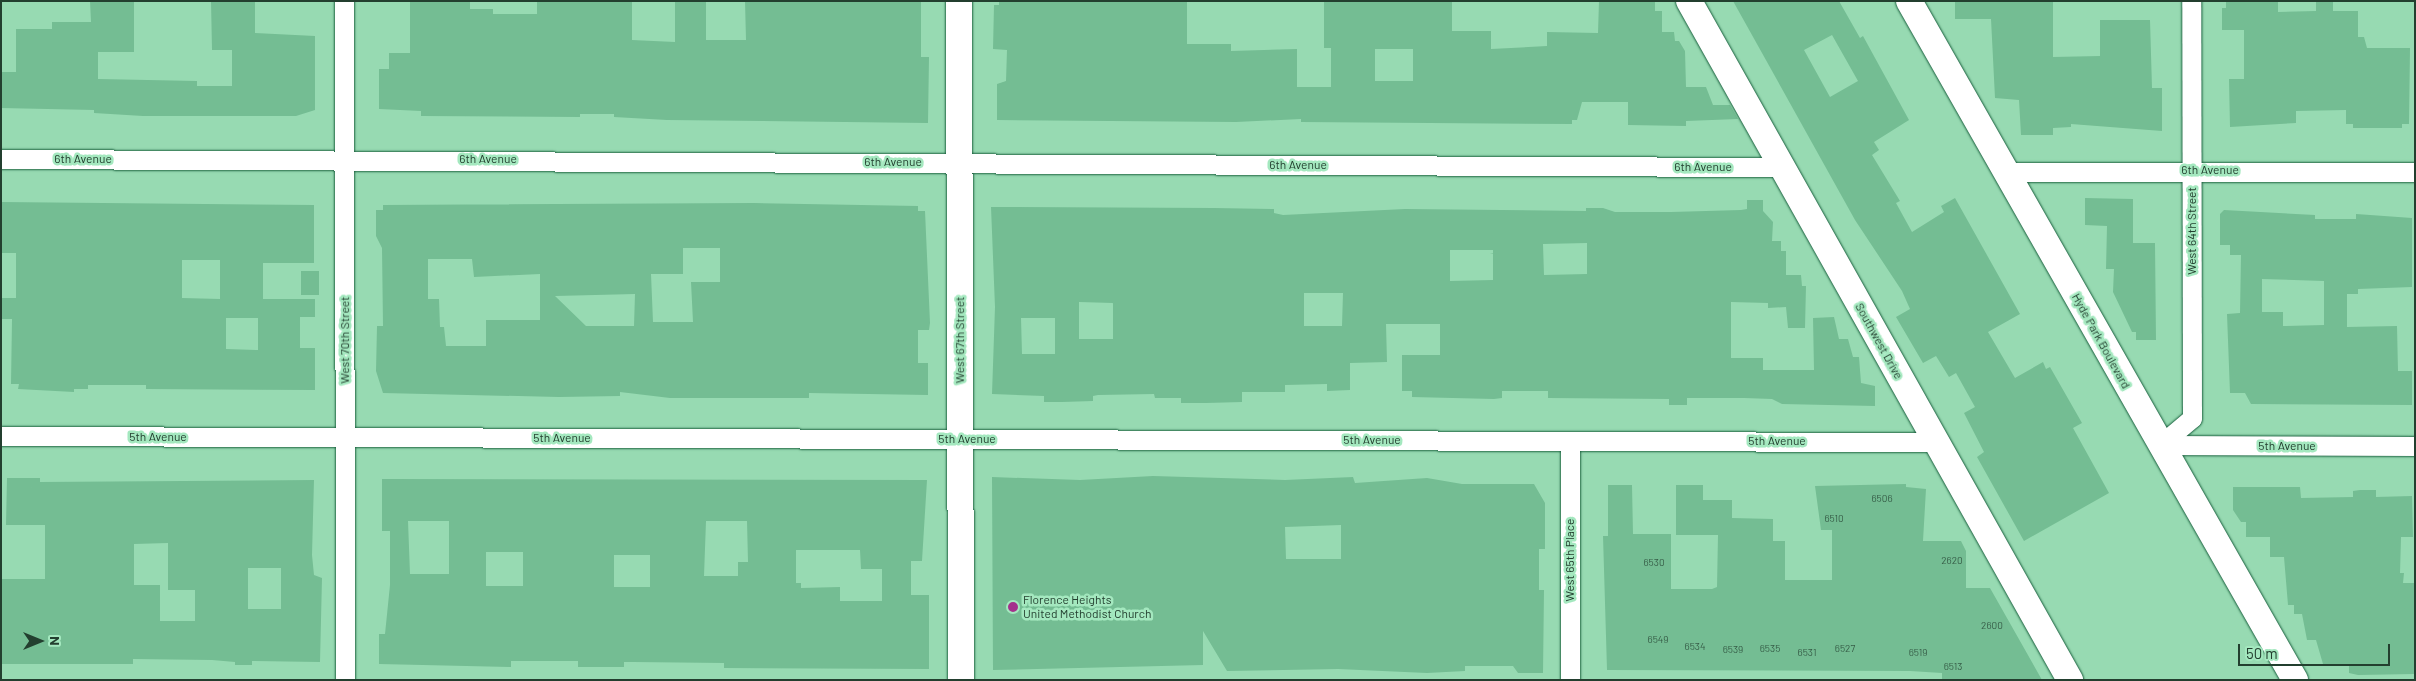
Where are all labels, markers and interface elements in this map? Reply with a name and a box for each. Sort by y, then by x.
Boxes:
street label: 6th Avenue [54,152,112,166]
street label: 6th Avenue [459,152,517,166]
street label: 6th Avenue [864,155,922,169]
street label: 6th Avenue [1269,158,1327,172]
street label: 6th Avenue [1674,160,1732,174]
street label: 6th Avenue [2181,163,2239,177]
street label: West 64th Street [2185,187,2199,275]
street label: Hyde Park Boulevard [2069,291,2133,391]
street label: West 70th Street [338,296,352,384]
street label: West 67th Street [953,297,967,383]
street label: Southwest Drive [1852,300,1906,382]
street label: 5th Avenue [129,430,187,444]
street label: 5th Avenue [533,431,591,445]
street label: 5th Avenue [938,432,996,446]
street label: 5th Avenue [1343,433,1401,447]
street label: 5th Avenue [1748,434,1806,448]
street label: 5th Avenue [2258,439,2316,453]
house number: 6506 [1871,493,1893,505]
house number: 6510 [1824,513,1844,525]
street label: West 65th Place [1563,519,1577,601]
house number: 2620 [1941,555,1963,567]
house number: 6530 [1643,557,1665,569]
place label: Florence Heights United Methodist Church [1023,593,1151,621]
marker: Florence Heights United Methodist Church [1007,601,1019,613]
north arrow [15,616,65,666]
house number: 2600 [1981,620,2003,632]
house number: 6549 [1647,634,1669,646]
scale bar [2241,634,2394,666]
text: N [47,636,64,646]
house number: 6534 [1685,641,1705,653]
house number: 6535 [1760,643,1780,655]
house number: 6527 [1835,643,1855,655]
house number: 6539 [1723,644,1743,656]
text: 50 m [2246,644,2278,662]
house number: 6531 [1798,647,1816,659]
house number: 6519 [1909,647,1927,659]
house number: 6513 [1944,661,1962,673]

